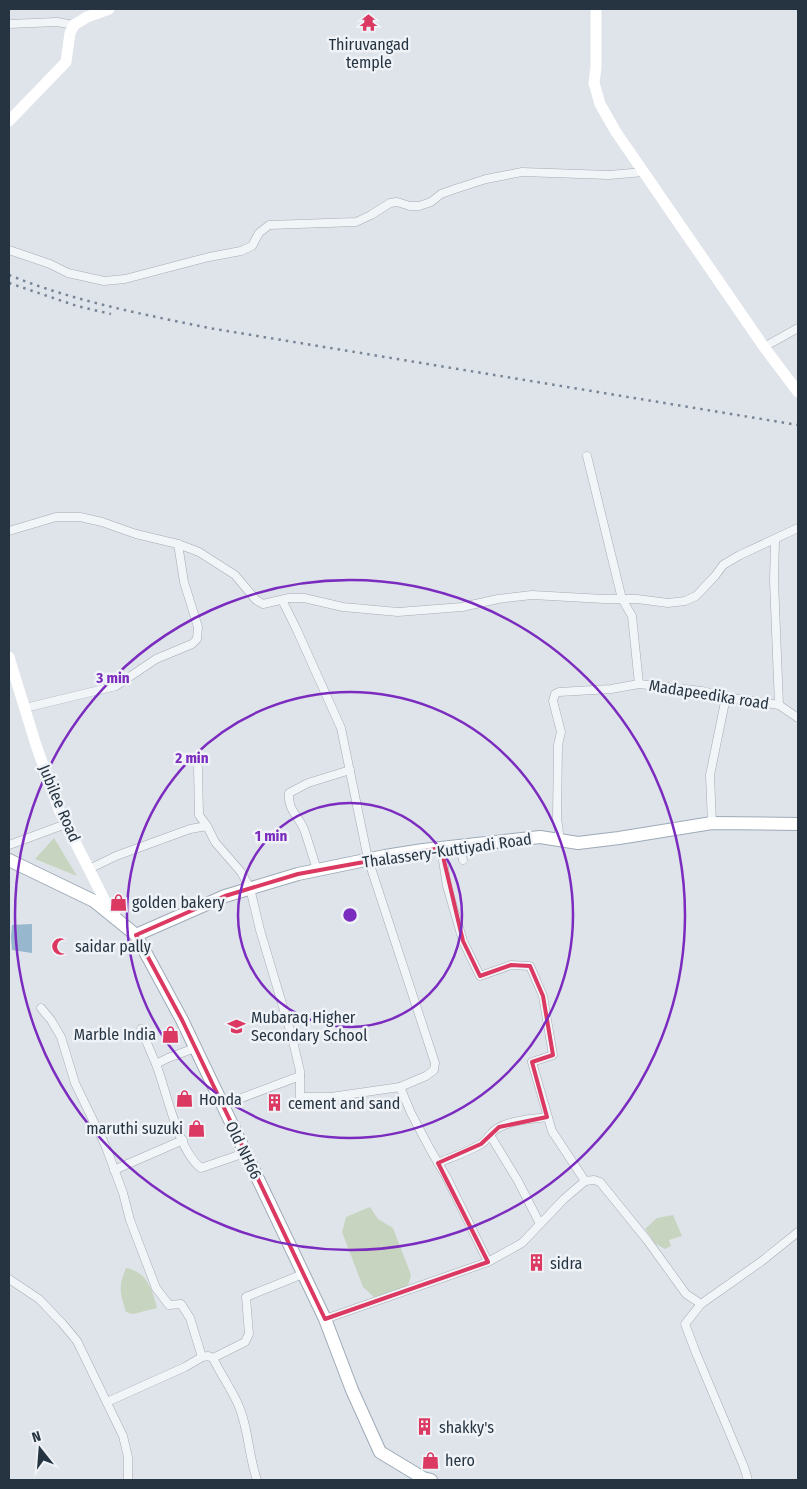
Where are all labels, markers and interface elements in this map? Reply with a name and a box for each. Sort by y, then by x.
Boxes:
temple icon: Thiruvangad temple [359,13,379,33]
place label: Thiruvangad temple [329,35,409,72]
text: 3 min [95,669,130,687]
street label: Madapeedika road [648,676,770,713]
text: 2 min [174,749,209,767]
street label: Jubilee Road [35,762,84,845]
text: 1 min [255,827,287,845]
street label: Thalassery-Kuttiyadi Road [361,829,533,872]
shop icon: golden bakery [108,892,128,912]
place label: golden bakery [132,893,226,912]
centre of rings [341,906,359,924]
mosque icon: saidar pally [51,936,71,956]
place label: saidar pally [75,937,152,956]
place label: Mubaraq Higher Secondary School [251,1008,367,1045]
school or university icon: Mubaraq Higher Secondary School [227,1016,247,1036]
shop icon: Marble India [160,1024,180,1044]
place label: Marble India [74,1025,156,1044]
shop icon: Honda [175,1089,195,1109]
place label: Honda [199,1090,242,1109]
building icon: cement and sand [264,1093,284,1113]
place label: cement and sand [288,1094,400,1113]
shop icon: maruthi suzuki [187,1118,207,1138]
street label: Old NH66 [221,1118,266,1182]
place label: maruthi suzuki [86,1119,183,1138]
building icon: sidra [526,1253,546,1273]
place label: sidra [550,1254,583,1273]
building icon: shakky's [415,1417,435,1437]
place label: shakky's [439,1418,494,1437]
north arrow [15,1424,65,1474]
text: N [30,1428,43,1446]
shop icon: hero [421,1450,441,1470]
place label: hero [445,1451,475,1470]

